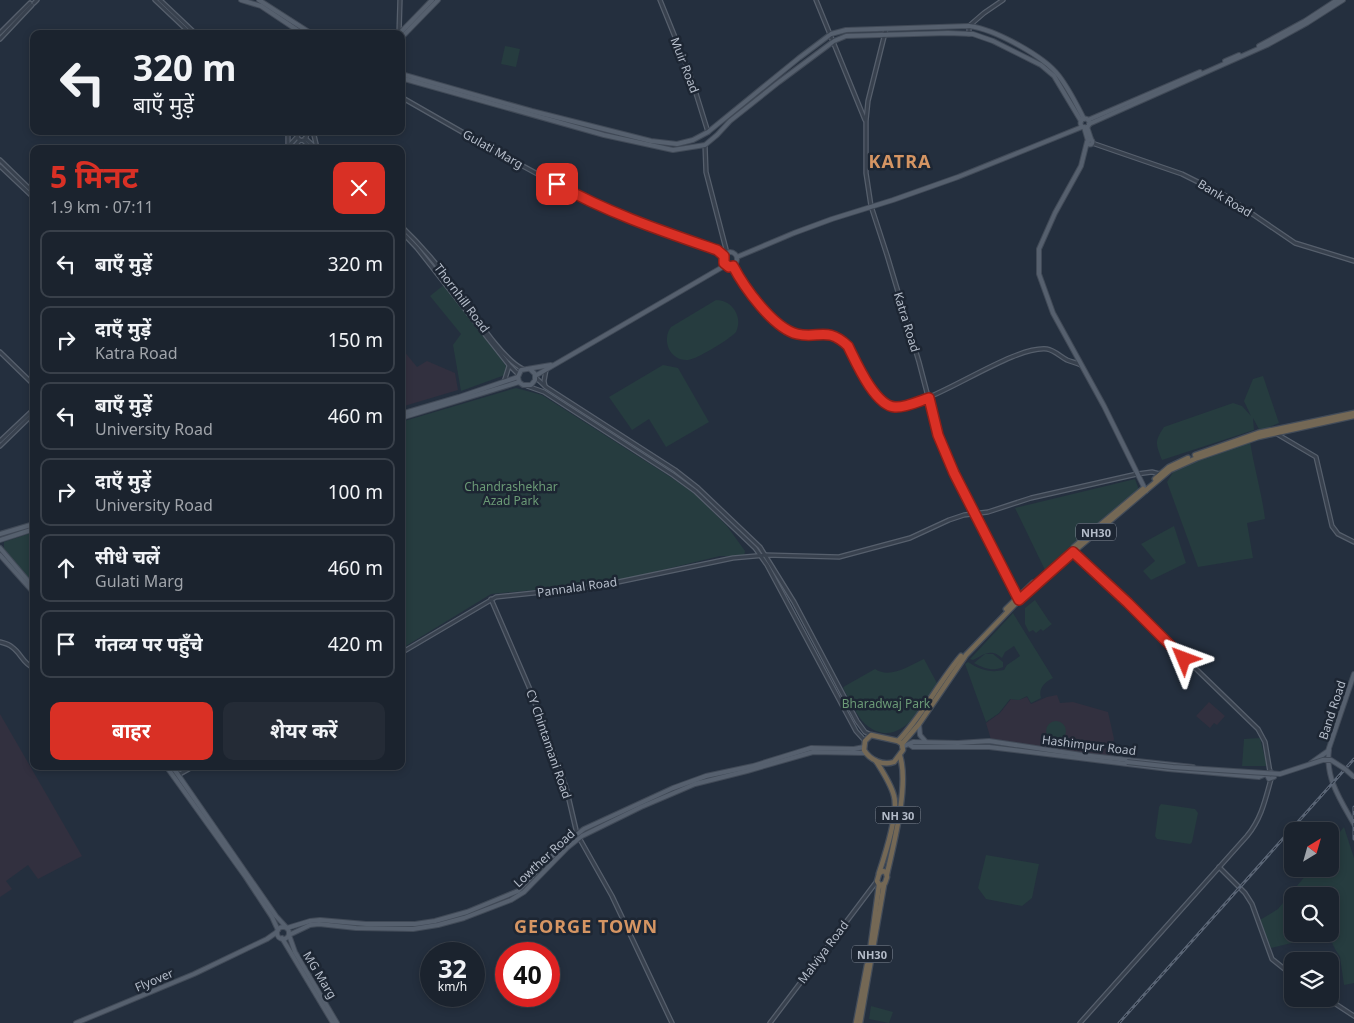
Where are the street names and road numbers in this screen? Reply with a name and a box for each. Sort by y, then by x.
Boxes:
street label: Muir Road [667,35,703,95]
street label: Gulati Marg [460,125,526,173]
street label: Bank Road [1195,175,1255,221]
street label: Thornhill Road [430,260,494,336]
street label: Katra Road [890,290,924,354]
road number: NH30 [1076,524,1116,540]
street label: Pannalal Road [536,573,618,601]
street label: Band Road [1314,678,1350,742]
street label: CY Chintamani Road [522,687,576,801]
street label: Hashimpur Road [1041,731,1137,759]
road number: NH 30 [876,806,920,824]
street label: Lowther Road [510,825,578,891]
street label: Malviya Road [794,917,852,987]
road number: NH30 [852,946,892,962]
street label: MG Marg [299,948,341,1002]
street label: Flyover [132,964,176,996]

